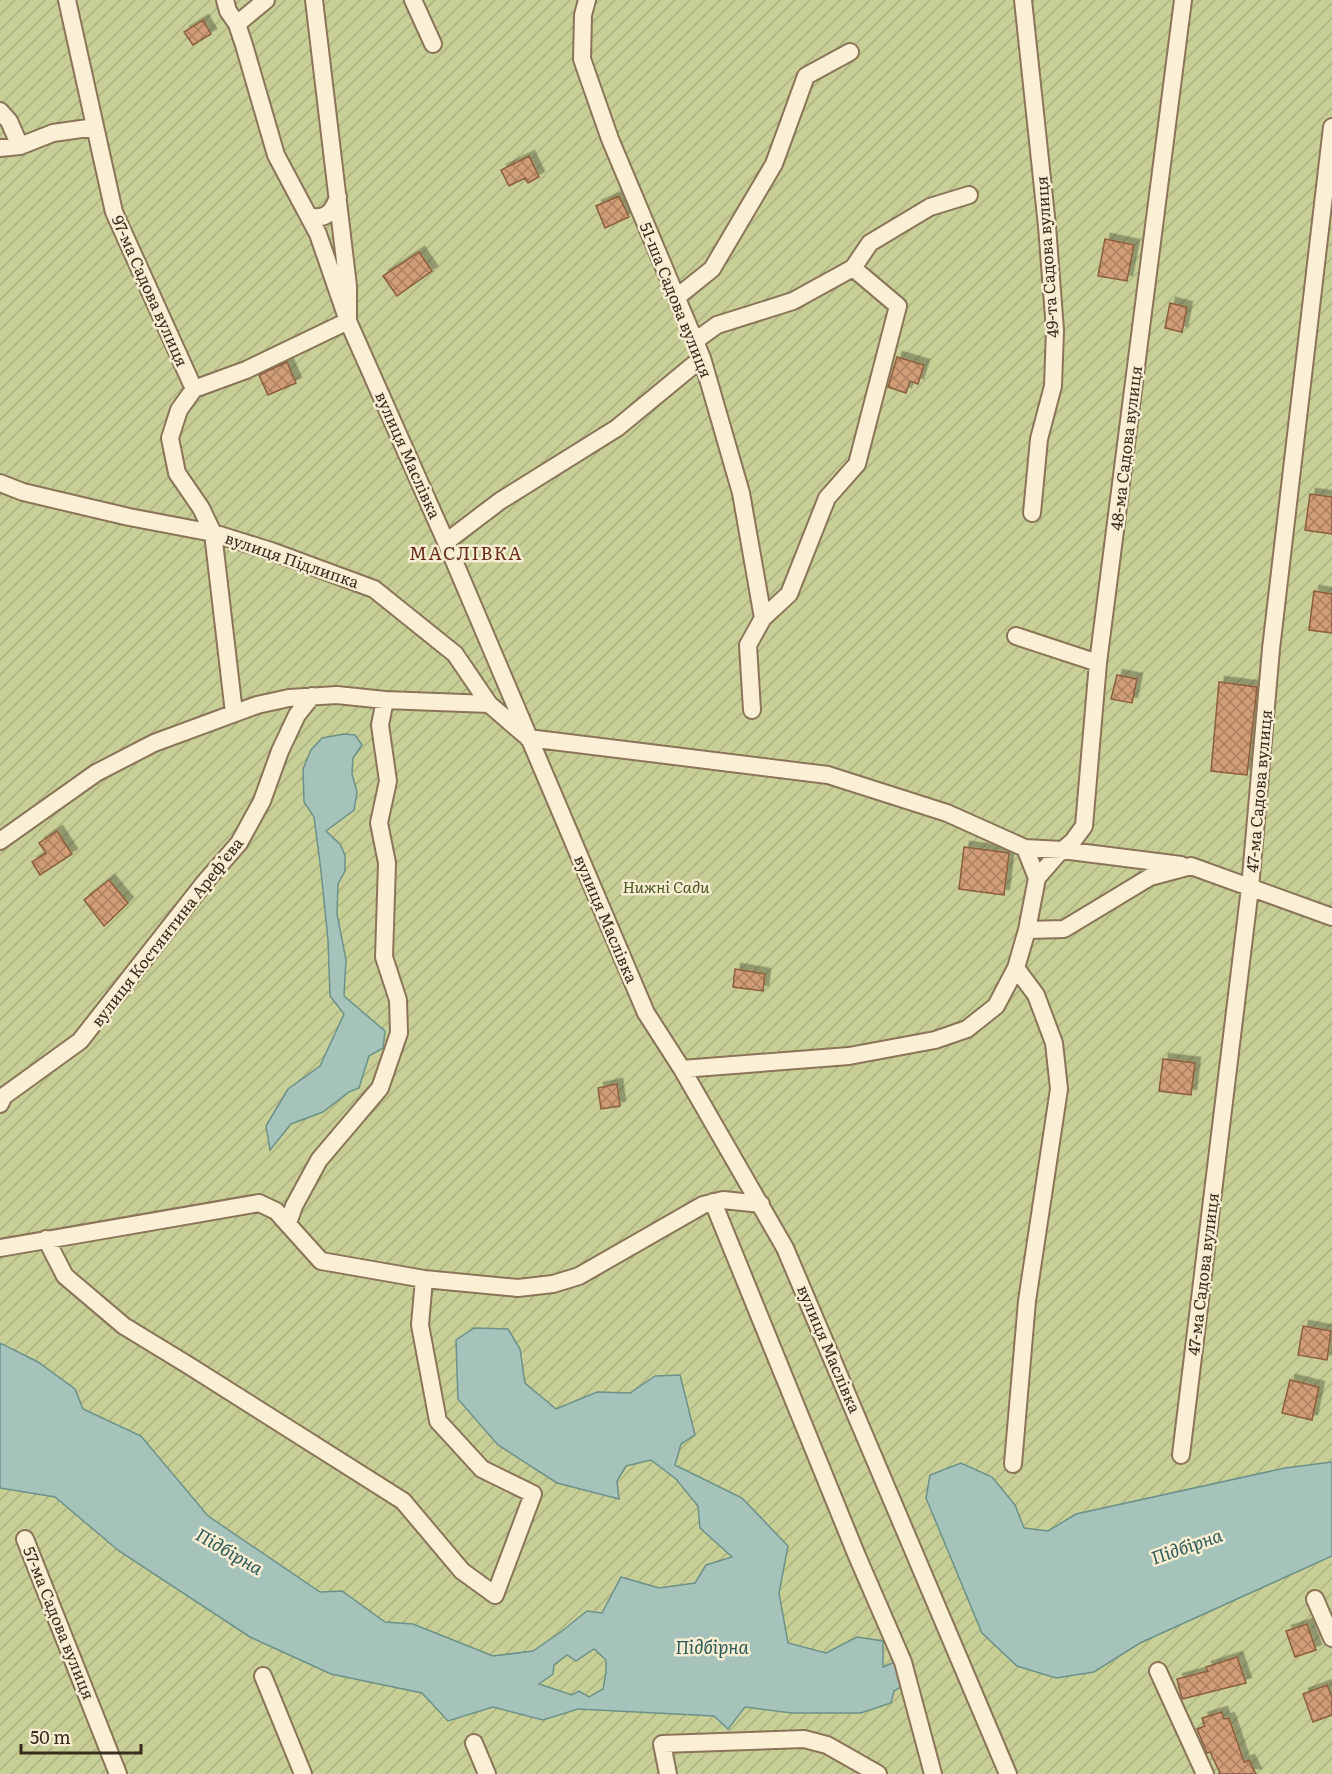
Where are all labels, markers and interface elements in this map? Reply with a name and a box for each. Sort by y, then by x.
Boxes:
street label: 49-та Садова вулиця [1028,175,1064,339]
street label: 97-ма Садова вулиця [107,211,195,370]
street label: 51-ша Садова вулиця [635,218,719,381]
street label: 48-ма Садова вулиця [1103,364,1147,532]
street label: вулиця Маслівка [370,387,448,522]
street label: вулиця Підлипка [222,525,363,593]
district label: МАСЛІВКА [409,539,523,566]
street label: 47-ма Садова вулиця [1239,708,1277,873]
street label: вулиця Костянтина Арефʼєва [84,831,248,1031]
street label: вулиця Маслівка [569,851,645,987]
park label: Нижні Сади [622,874,710,898]
street label: 47-ма Садова вулиця [1180,1191,1224,1357]
street label: вулиця Маслівка [792,1281,868,1417]
water label: Підбірна [191,1521,269,1581]
water label: Підбірна [1147,1521,1226,1570]
street label: 57-ма Садова вулиця [18,1542,102,1703]
water label: Підбірна [675,1633,750,1660]
scale bar [21,1717,141,1755]
text: 50 m [30,1723,71,1750]

